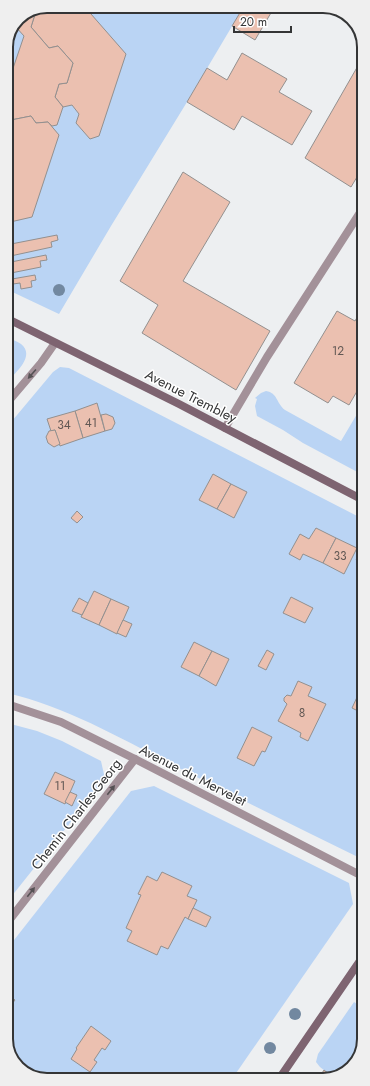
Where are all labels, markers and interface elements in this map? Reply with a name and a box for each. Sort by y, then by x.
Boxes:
scale bar [234,8,291,34]
text: 20 m [240,13,267,31]
house number: 12 [332,342,344,360]
street label: Avenue Trembley [142,364,241,428]
one-way arrow [27,369,37,379]
house number: 41 [85,414,97,432]
house number: 34 [57,416,71,434]
house number: 33 [333,547,347,565]
house number: 8 [299,704,305,722]
street label: Avenue du Mervelet [136,739,251,811]
street label: Chemin Charles-Georg [26,754,126,874]
house number: 11 [55,777,65,795]
one-way arrow [107,784,115,795]
one-way arrow [27,887,36,898]

